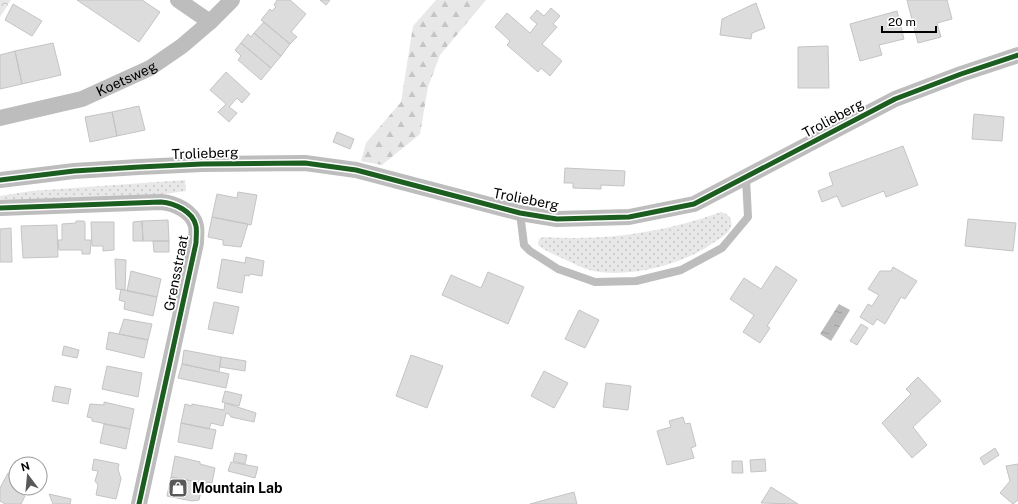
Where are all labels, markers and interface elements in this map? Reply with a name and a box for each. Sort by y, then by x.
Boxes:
scale bar [882,8,936,34]
text: 20 m [888,15,916,29]
street label: Koetsweg [94,58,160,99]
street label: Trolieberg [800,95,867,141]
street label: Trolieberg [171,144,239,162]
street label: Trolieberg [492,185,561,213]
street label: Grensstraat [161,234,191,312]
north arrow [8,456,48,496]
text: N [19,459,31,473]
shop icon: Mountain Lab [167,477,189,499]
place label: Mountain Lab [192,480,283,496]

